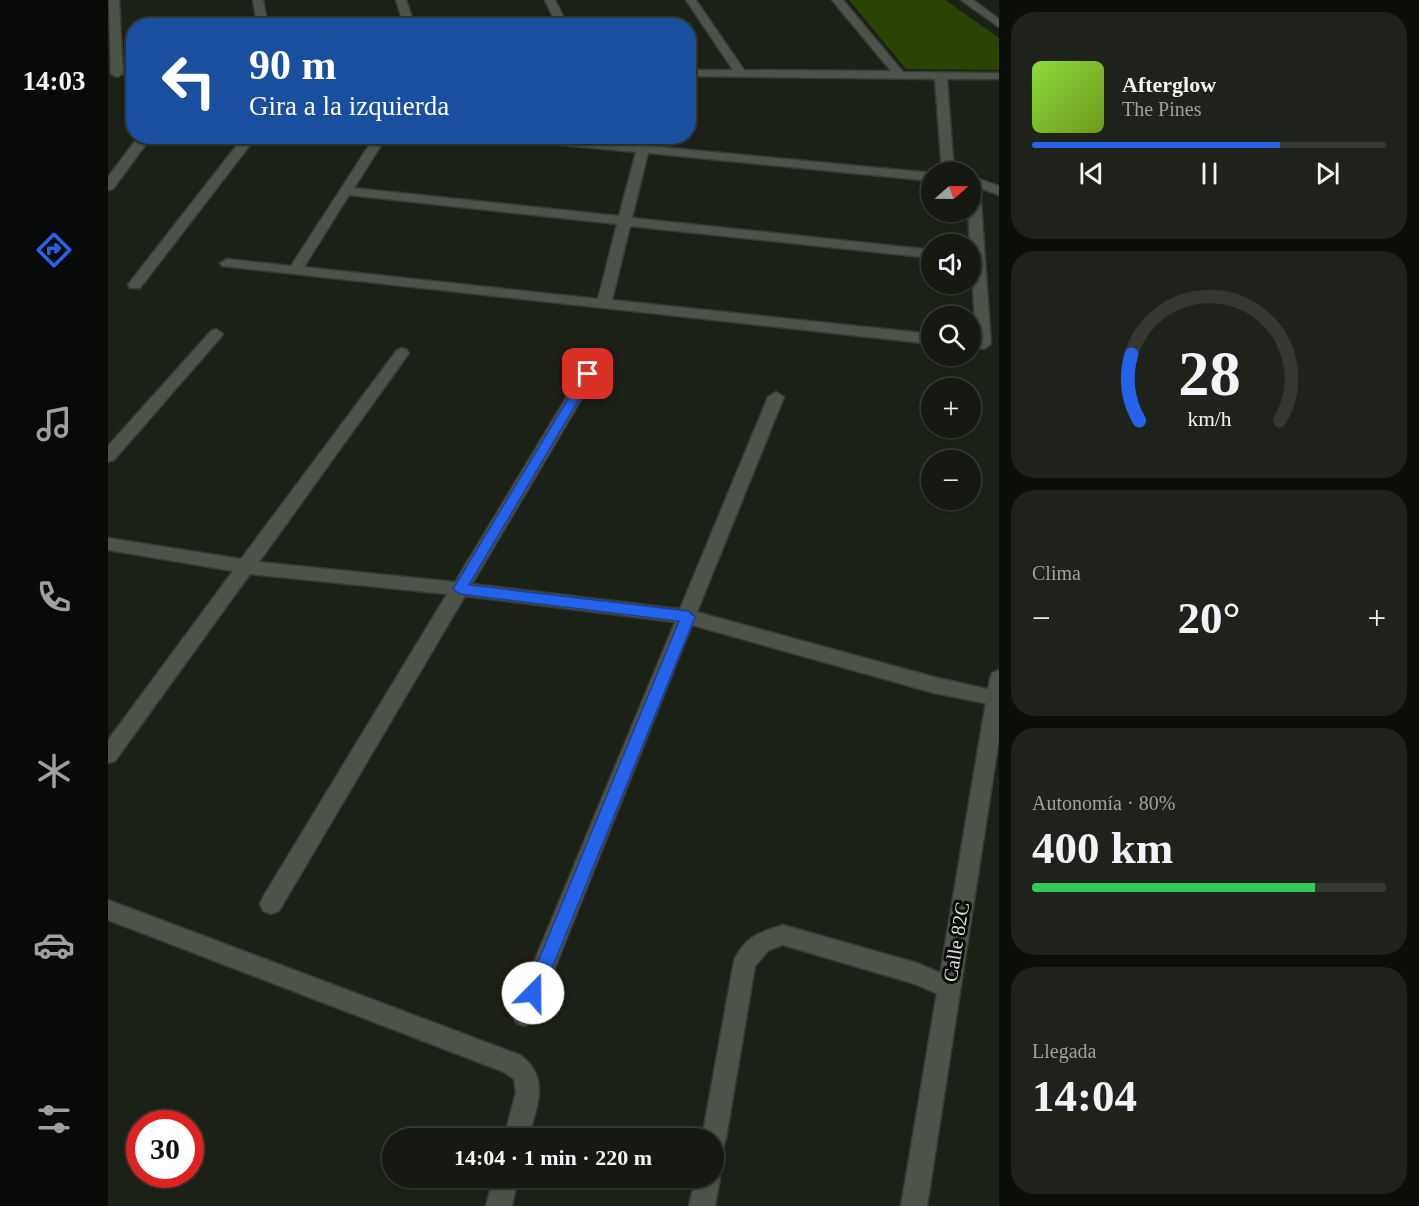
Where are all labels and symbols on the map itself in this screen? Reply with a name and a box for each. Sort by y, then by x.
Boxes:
north arrow [921,162,981,222]
pin [562,348,613,399]
street label: Calle 82C [939,901,973,983]
position arrow [501,961,565,1025]
speed limit sign: 30 [126,1110,204,1188]

